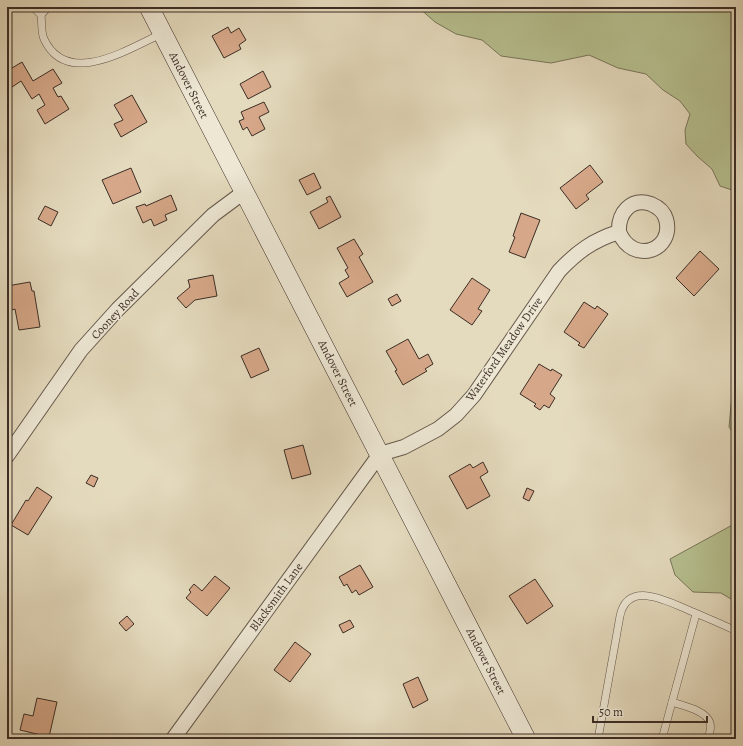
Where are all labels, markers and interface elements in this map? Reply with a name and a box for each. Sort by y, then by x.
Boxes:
street label: Andover Street [165,48,213,121]
street label: Cooney Road [87,285,143,343]
street label: Waterford Meadow Drive [461,294,546,405]
street label: Andover Street [314,336,362,409]
street label: Blacksmith Lane [246,559,306,635]
street label: Andover Street [462,624,510,697]
scale bar [593,698,707,724]
text: 50 m [599,704,623,720]

